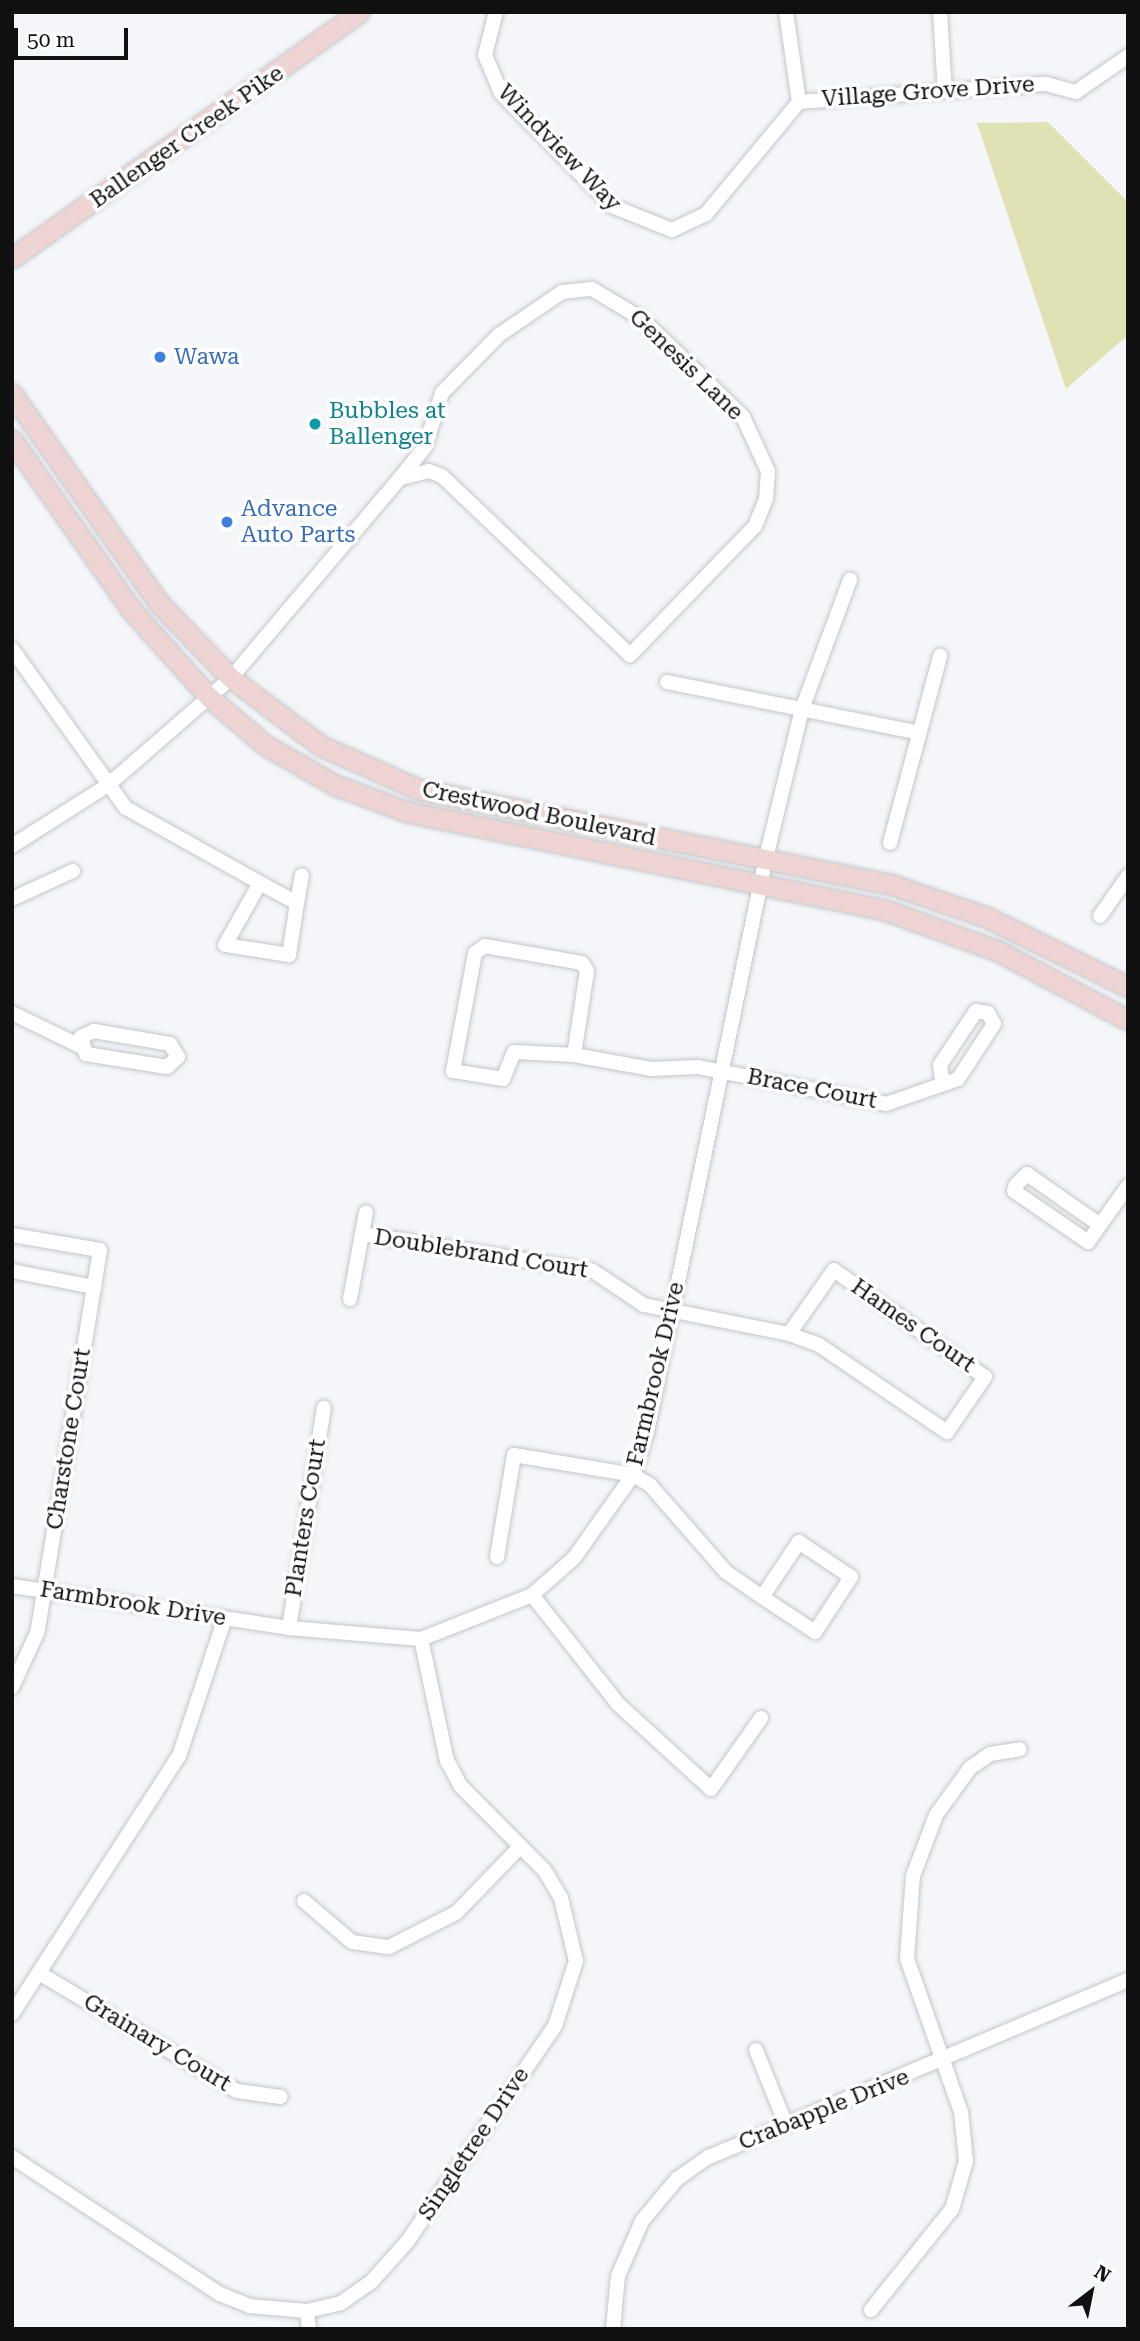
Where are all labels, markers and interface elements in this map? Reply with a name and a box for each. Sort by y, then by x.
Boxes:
scale bar [18,14,131,58]
text: 50 m [27,28,75,52]
street label: Ballenger Creek Pike [85,60,289,214]
street label: Village Grove Drive [821,71,1035,113]
street label: Windview Way [491,79,627,217]
street label: Genesis Lane [623,304,749,426]
place label: Wawa [174,343,240,371]
marker: Wawa [152,349,168,365]
place label: Bubbles at Ballenger [329,397,445,451]
marker: Bubbles at Ballenger [307,416,323,432]
place label: Advance Auto Parts [241,495,355,549]
marker: Advance Auto Parts [219,514,235,530]
street label: Crestwood Boulevard [420,776,658,852]
street label: Brace Court [745,1063,879,1115]
street label: Doublebrand Court [372,1223,590,1285]
street label: Hames Court [846,1273,980,1379]
street label: Farmbrook Drive [621,1279,691,1469]
street label: Charstone Court [41,1346,97,1532]
street label: Planters Court [280,1437,332,1599]
street label: Farmbrook Drive [38,1576,228,1632]
street label: Grainary Court [78,1988,236,2098]
street label: Singletree Drive [413,2062,535,2226]
street label: Crabapple Drive [735,2063,913,2157]
north arrow [1056,2257,1126,2327]
text: N [1090,2260,1115,2287]

